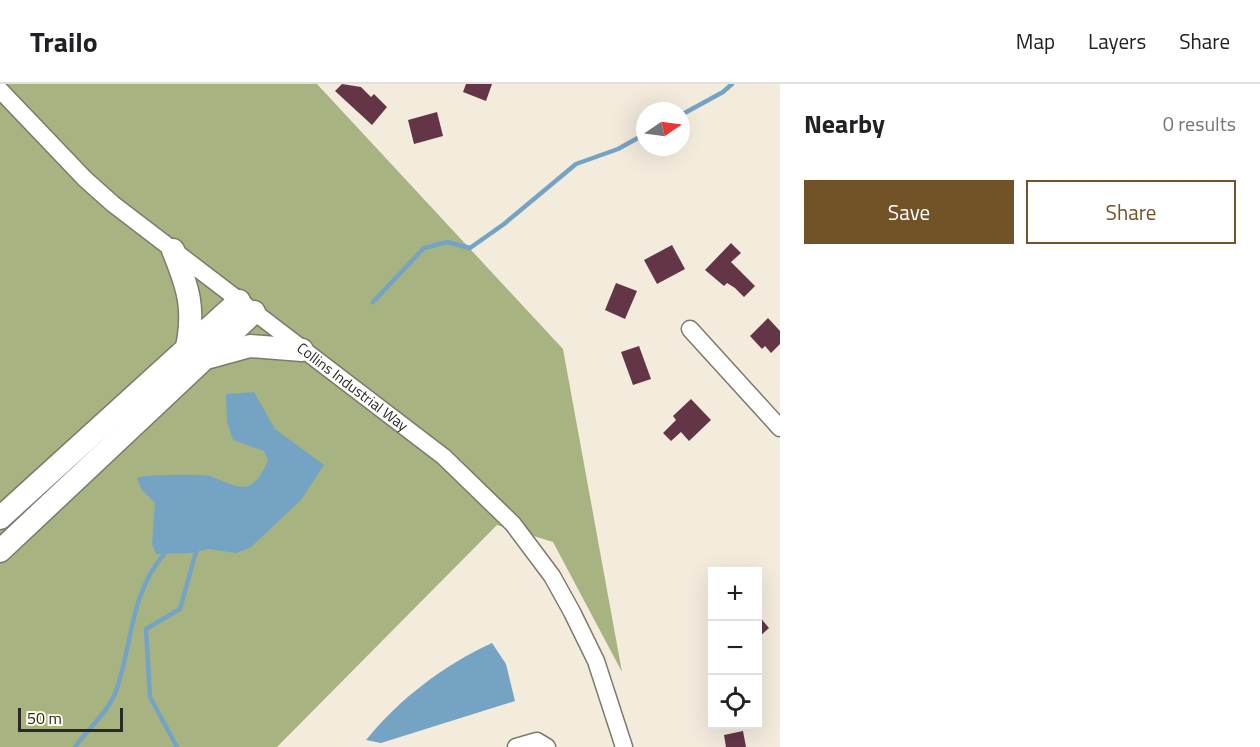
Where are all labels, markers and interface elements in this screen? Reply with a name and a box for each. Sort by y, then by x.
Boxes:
text: Trailo [30,20,98,63]
text: Map [1016,25,1055,57]
text: Layers [1088,25,1146,57]
text: Share [1179,25,1230,57]
north arrow [636,102,690,156]
text: Nearby [804,104,885,143]
text: 0 results [1163,108,1236,139]
button: Save [804,180,1014,244]
button: Share [1026,180,1236,244]
street label: Collins Industrial Way [292,336,413,437]
map controls [708,567,762,729]
button: + [708,567,762,621]
button: − [708,621,762,675]
button: locate [708,675,762,729]
scale bar [18,705,123,732]
text: 50 m [27,706,62,730]

